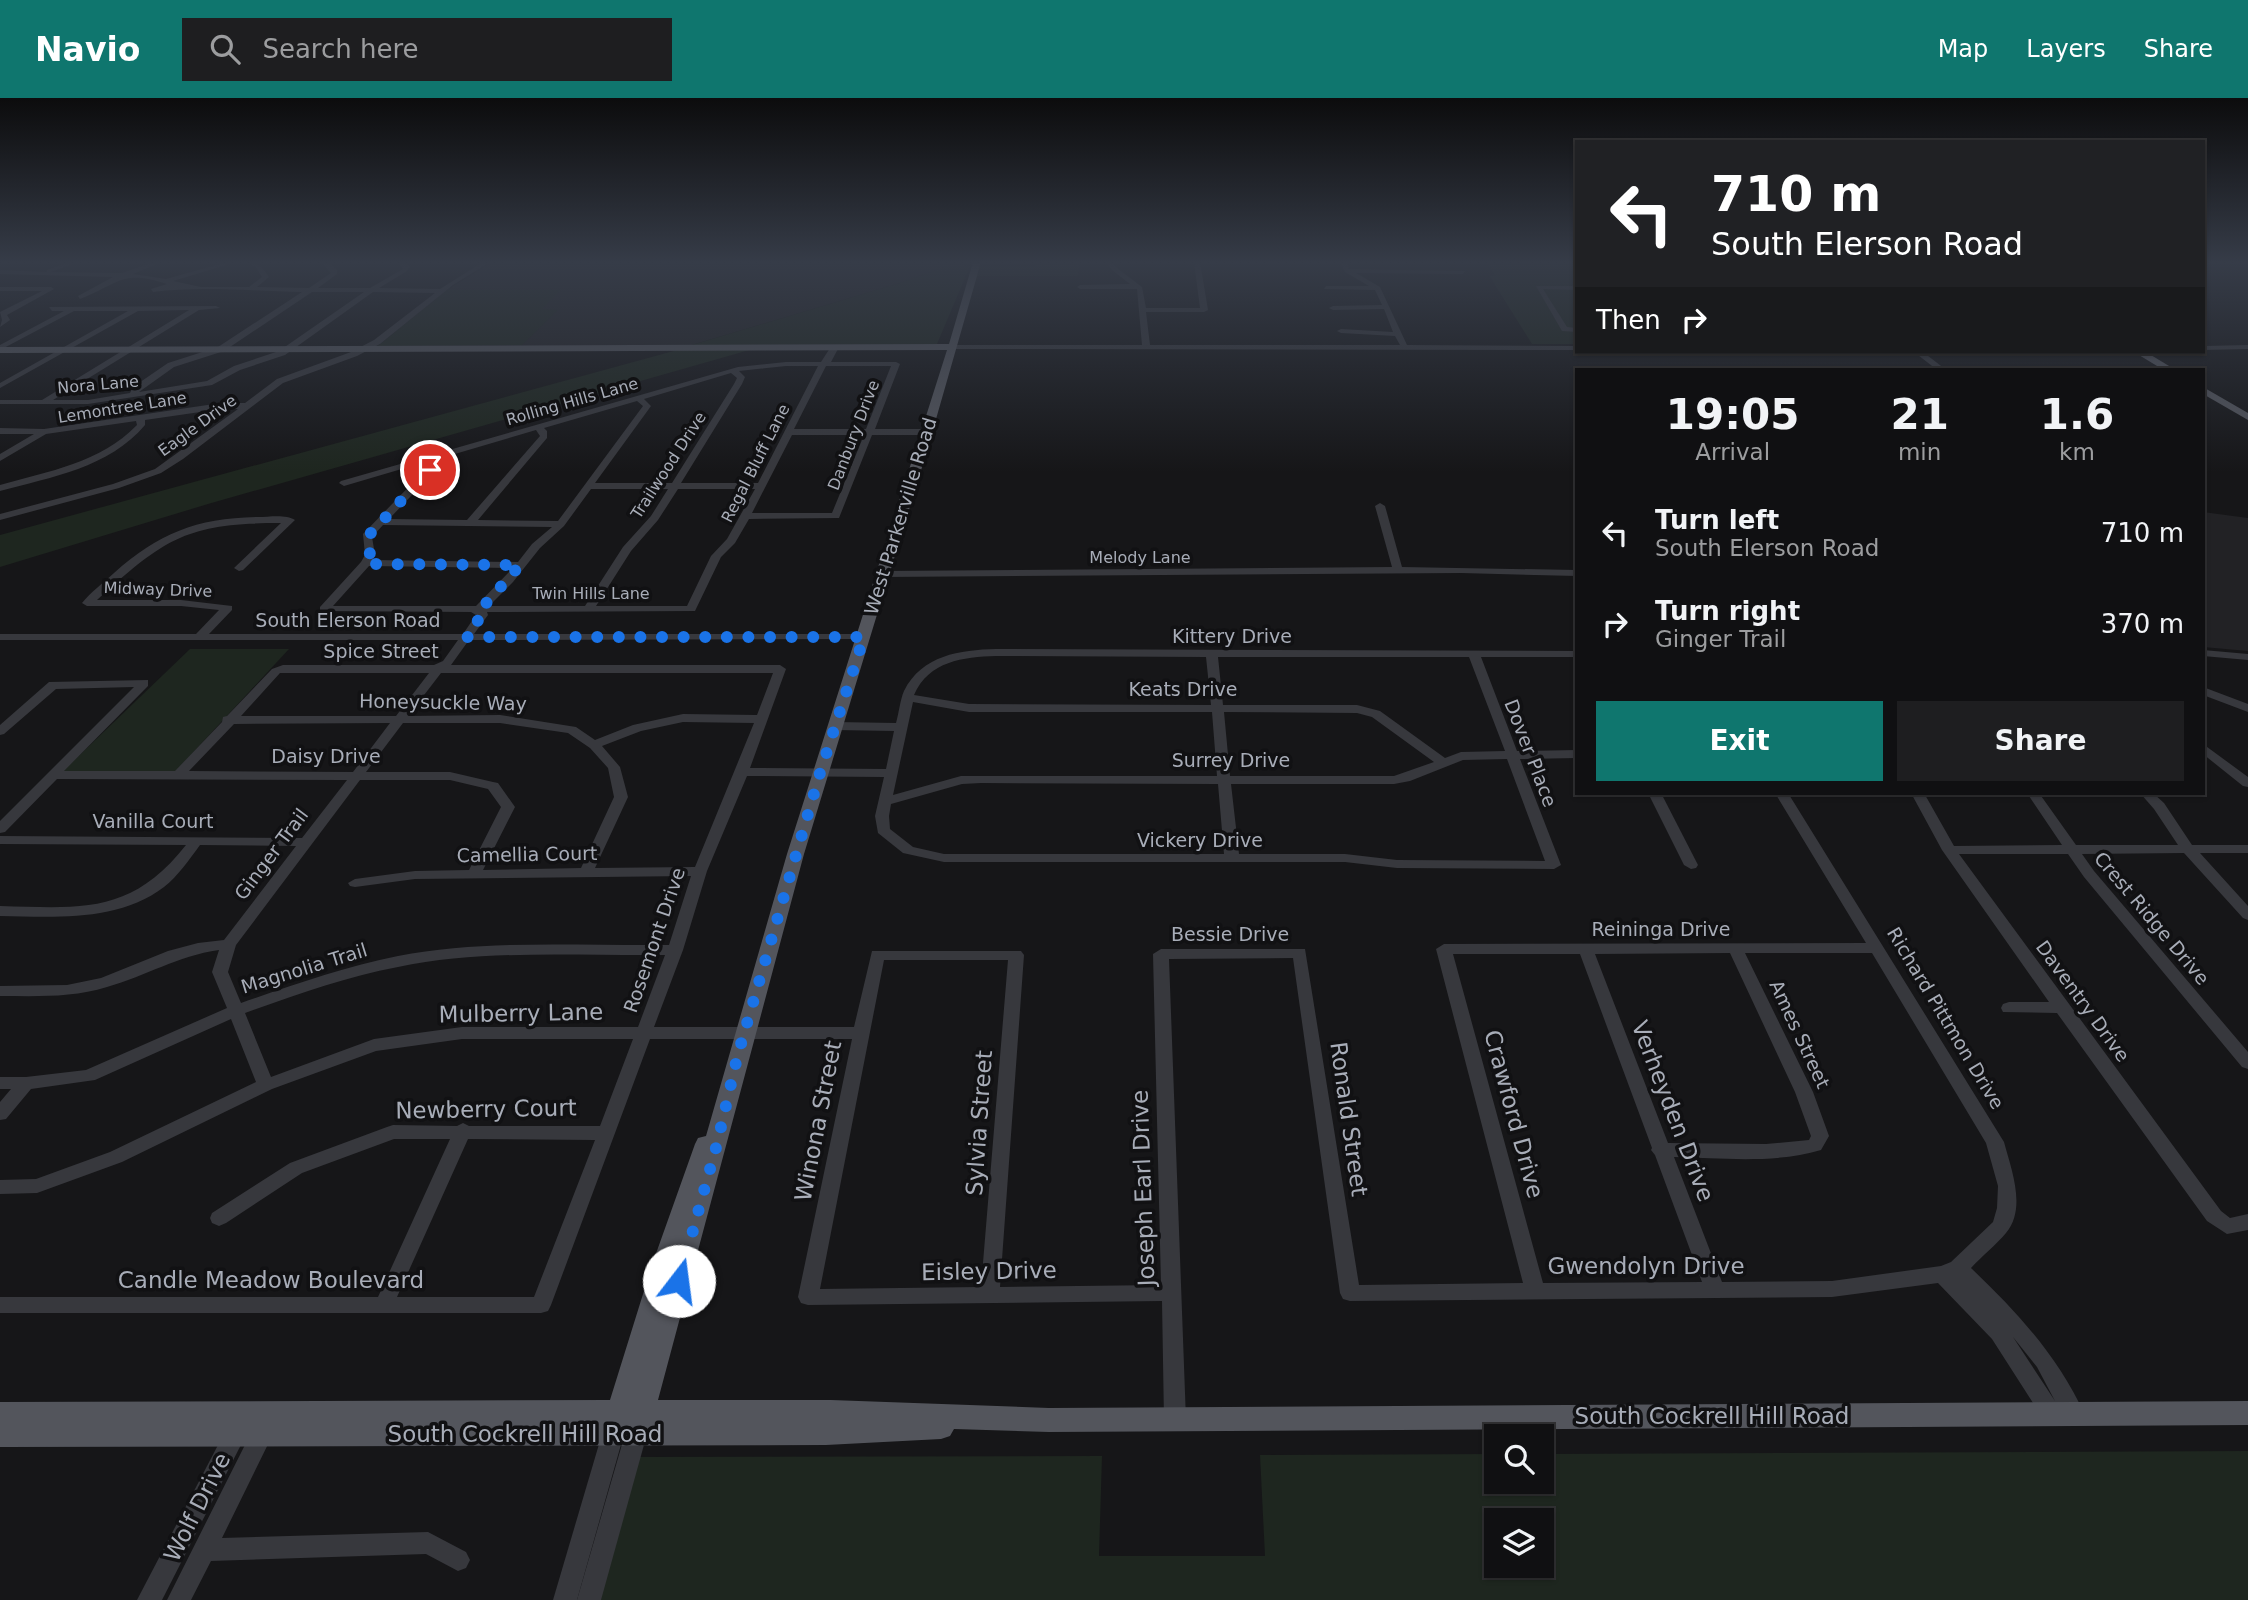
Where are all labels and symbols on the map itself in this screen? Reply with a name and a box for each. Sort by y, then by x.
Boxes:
street label: Nora Lane [56,371,140,398]
street label: Rolling Hills Lane [504,374,640,429]
street label: Danbury Drive [824,377,883,493]
street label: Lemontree Lane [56,388,188,427]
street label: Eagle Drive [154,391,240,460]
street label: Regal Bluff Lane [717,401,793,526]
street label: Trailwood Drive [626,408,710,523]
street label: West Parkerville Road [859,415,941,617]
pin [400,440,460,500]
street label: Melody Lane [1089,548,1191,567]
street label: Midway Drive [103,578,213,601]
street label: Twin Hills Lane [531,584,650,603]
street label: South Elerson Road [255,609,441,631]
street label: Kittery Drive [1172,625,1292,647]
street label: Spice Street [323,640,439,662]
street label: Keats Drive [1129,678,1237,700]
street label: Honeysuckle Way [359,690,527,714]
street label: Dover Place [1500,696,1562,810]
street label: Daisy Drive [271,745,381,767]
street label: Surrey Drive [1172,749,1290,771]
street label: Ginger Trail [230,804,312,904]
street label: Vanilla Court [93,810,213,832]
street label: Vickery Drive [1137,829,1263,851]
street label: Camellia Court [456,842,598,866]
street label: Crest Ridge Drive [2090,847,2214,989]
street label: Rosemont Drive [619,865,689,1015]
street label: Reininga Drive [1591,918,1731,940]
street label: Bessie Drive [1171,923,1289,945]
street label: Richard Pittmon Drive [1883,923,2009,1113]
street label: Daventry Drive [2032,936,2134,1066]
street label: Magnolia Trail [238,938,370,998]
street label: Ames Street [1765,976,1835,1092]
street label: Mulberry Lane [438,999,604,1027]
street label: Verheyden Drive [1627,1017,1719,1205]
street label: Crawford Drive [1479,1027,1549,1201]
street label: Winona Street [790,1038,846,1204]
street label: Ronald Street [1325,1040,1373,1198]
street label: Sylvia Street [961,1049,997,1197]
street label: Joseph Earl Drive [1127,1089,1159,1289]
street label: Newberry Court [395,1094,577,1124]
position arrow [642,1244,716,1318]
street label: Gwendolyn Drive [1547,1253,1745,1279]
street label: Eisley Drive [921,1257,1057,1285]
street label: Candle Meadow Boulevard [118,1267,424,1293]
street label: South Cockrell Hill Road [1575,1403,1849,1429]
street label: South Cockrell Hill Road [388,1421,662,1447]
street label: Wolf Drive [158,1448,236,1566]

